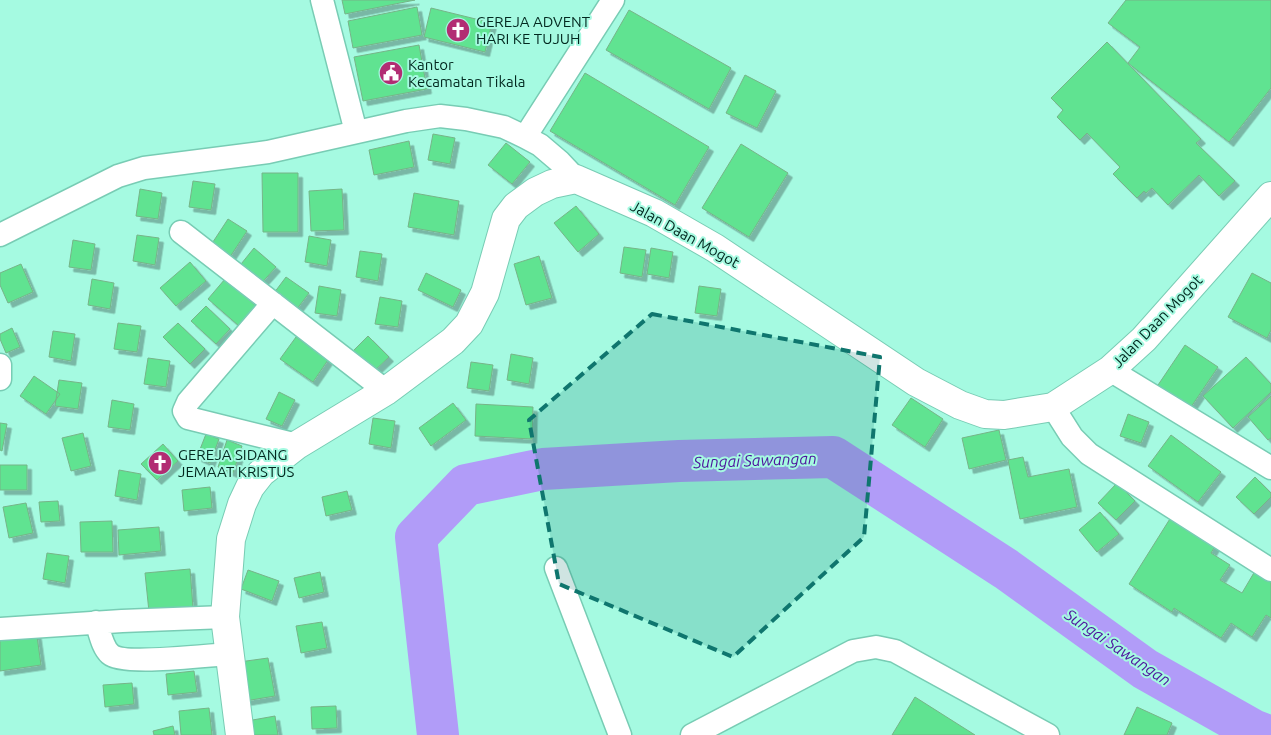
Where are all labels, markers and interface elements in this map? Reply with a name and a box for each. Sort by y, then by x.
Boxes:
place label: GEREJA ADVENT HARI KE TUJUH [476,13,591,47]
church icon: GEREJA ADVENT HARI KE TUJUH [445,17,471,43]
place label: Kantor Kecamatan Tikala [408,56,525,90]
public building icon: Kantor Kecamatan Tikala [378,60,404,86]
street label: Jalan Daan Mogot [628,197,743,271]
street label: Jalan Daan Mogot [1109,271,1206,371]
place label: GEREJA SIDANG JEMAAT KRISTUS [178,446,295,480]
water label: Sungai Sawangan [692,449,817,471]
church icon: GEREJA SIDANG JEMAAT KRISTUS [147,450,173,476]
water label: Sungai Sawangan [1061,604,1174,689]

